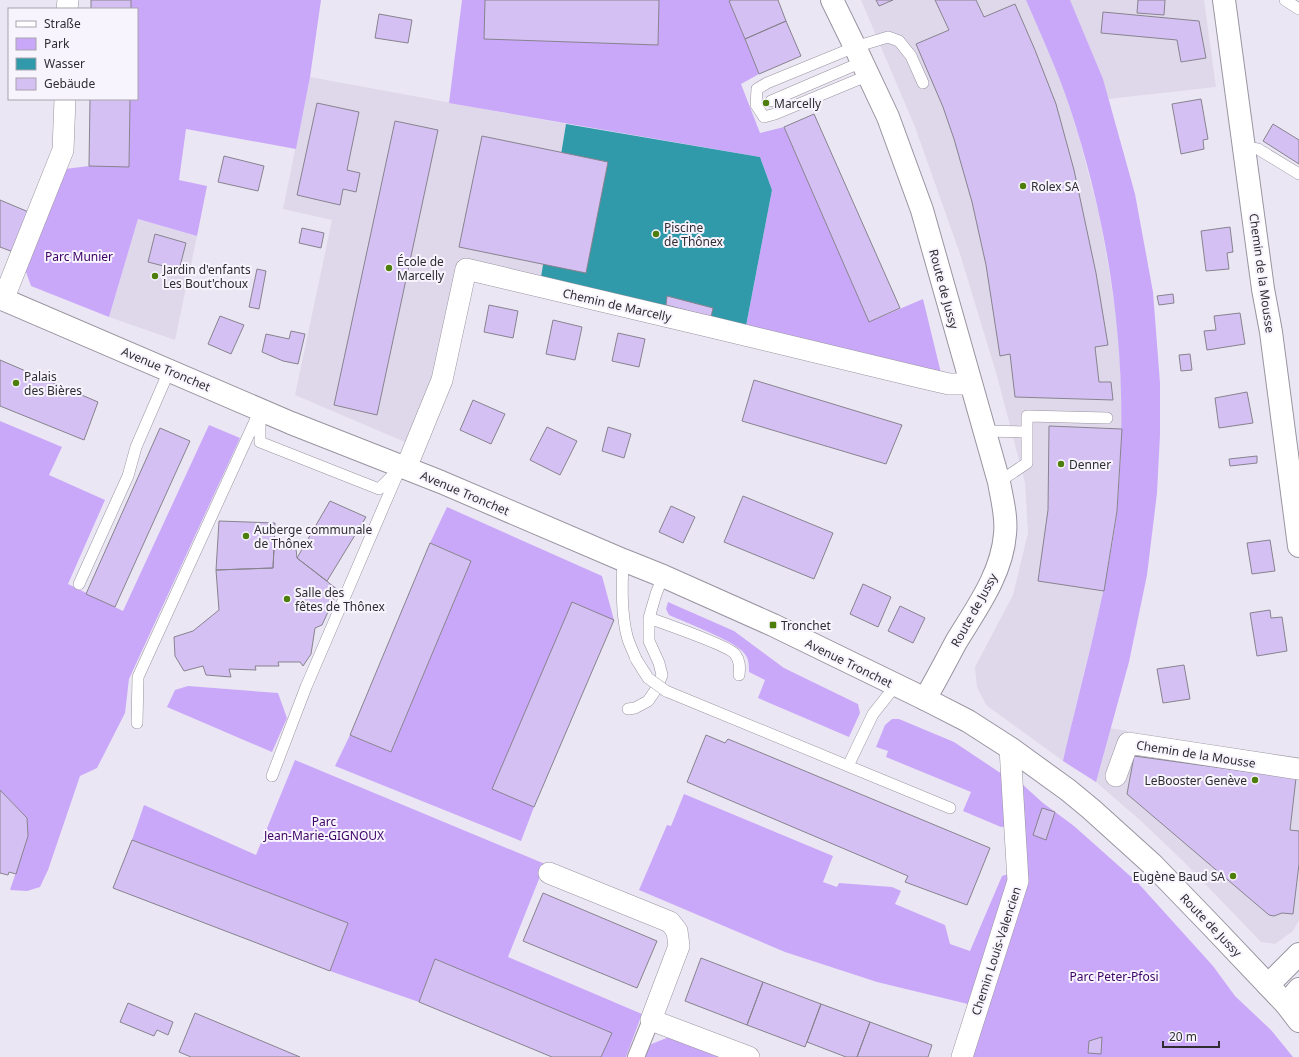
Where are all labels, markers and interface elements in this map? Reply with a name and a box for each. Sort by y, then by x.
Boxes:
legend [8,8,138,100]
text: Straße [44,15,81,32]
text: Park [44,35,70,52]
text: Wasser [44,55,85,72]
text: Gebäude [44,75,95,92]
place label: Marcelly [774,95,822,112]
marker: Marcelly [761,98,771,108]
place label: Rolex SA [1031,178,1079,195]
marker: Rolex SA [1018,181,1028,191]
street label: Chemin de la Mousse [1245,212,1279,334]
place label: Piscine de Thônex [664,219,724,250]
marker: Piscine de Thônex [651,229,661,239]
street label: Route de Jussy [925,247,963,332]
park label: Parc Munier [45,248,113,265]
place label: École de Marcelly [397,253,445,284]
place label: Jardin d'enfants Les Bout'choux [162,261,251,292]
marker: École de Marcelly [384,263,394,273]
marker: Jardin d'enfants Les Bout'choux [150,271,160,281]
street label: Chemin de Marcelly [561,284,674,326]
street label: Avenue Tronchet [119,343,214,396]
place label: Palais des Bières [24,368,82,399]
marker: Palais des Bières [11,378,21,388]
place label: Denner [1069,456,1111,473]
marker: Denner [1056,459,1066,469]
street label: Avenue Tronchet [418,467,513,520]
place label: Auberge communale de Thônex [254,521,372,552]
marker: Auberge communale de Thônex [241,531,251,541]
street label: Route de Jussy [947,569,1002,650]
place label: Salle des fêtes de Thônex [295,584,385,615]
marker: Salle des fêtes de Thônex [282,594,292,604]
place label: Tronchet [781,617,831,634]
marker: Tronchet [768,620,778,630]
street label: Avenue Tronchet [803,635,896,692]
street label: Chemin de la Mousse [1135,736,1257,772]
place label: LeBooster Genève [1144,772,1247,789]
marker: LeBooster Genève [1250,775,1260,785]
park label: Parc Jean-Marie-GIGNOUX [263,813,384,844]
place label: Eugène Baud SA [1133,868,1225,885]
marker: Eugène Baud SA [1228,871,1238,881]
street label: Chemin Louis-Valencien [967,885,1025,1017]
street label: Route de Jussy [1176,890,1246,961]
park label: Parc Peter-Pfosi [1069,968,1159,985]
scale bar [1163,1023,1219,1049]
text: 20 m [1169,1028,1197,1045]

